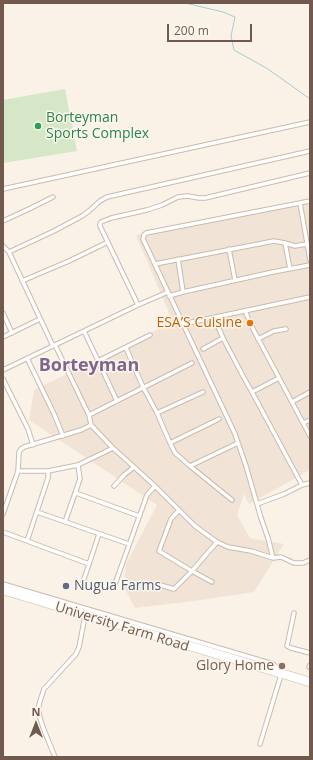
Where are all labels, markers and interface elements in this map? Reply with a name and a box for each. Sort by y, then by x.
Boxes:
scale bar [169,16,254,42]
text: 200 m [174,22,209,39]
place label: Borteyman Sports Complex [46,110,149,142]
marker: Borteyman Sports Complex [33,121,43,131]
place label: ESA’S Cuisine [156,315,242,331]
marker: ESA’S Cuisine [245,318,255,328]
district label: Borteyman [39,355,139,377]
place label: Nugua Farms [74,578,161,594]
marker: Nugua Farms [61,581,71,591]
street label: University Farm Road [53,599,191,655]
place label: Glory Home [196,658,274,674]
marker: Glory Home [277,661,287,671]
north arrow [16,704,56,744]
text: N [32,704,40,719]

